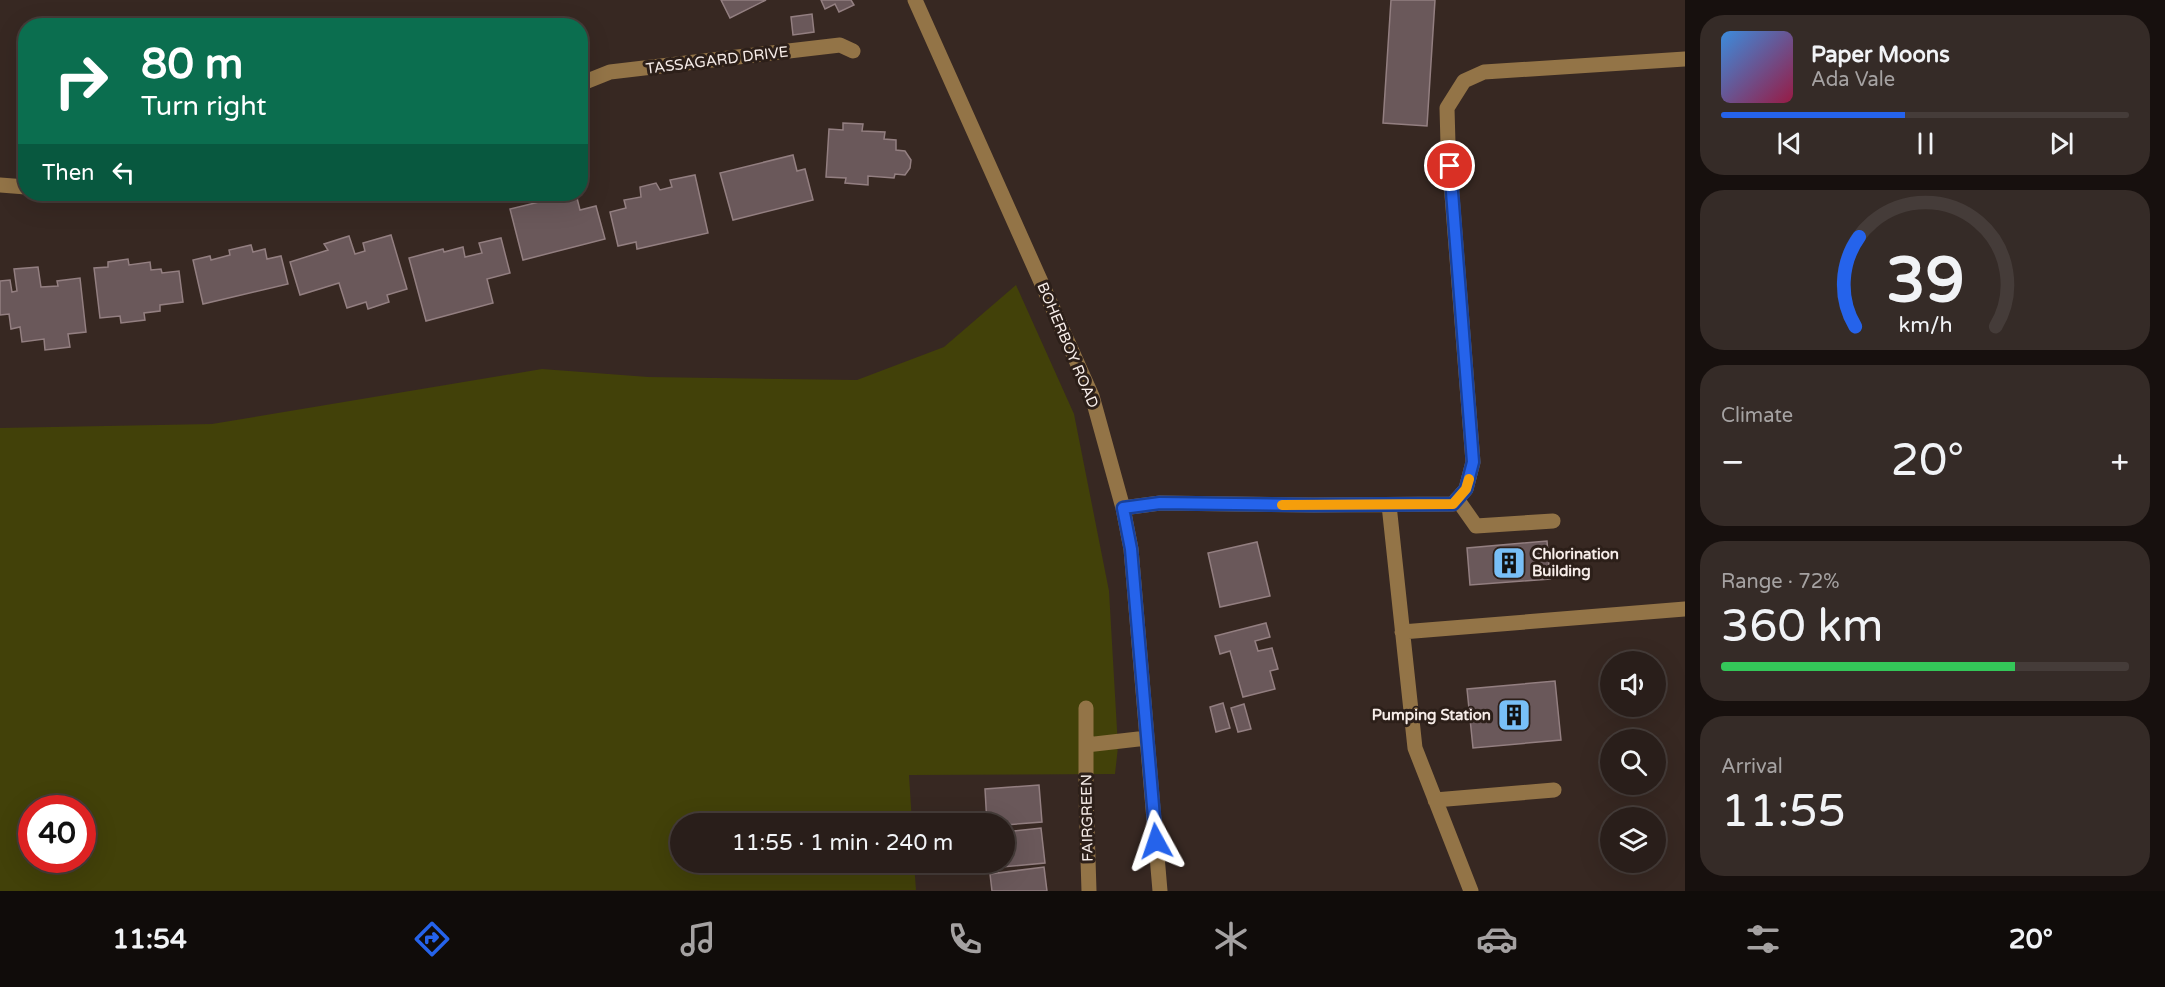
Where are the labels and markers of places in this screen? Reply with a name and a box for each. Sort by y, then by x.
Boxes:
pin [1424,140,1475,191]
building icon: Chlorination Building [1491,545,1527,581]
place label: Chlorination Building [1532,545,1619,581]
building icon: Pumping Station [1496,697,1532,733]
place label: Pumping Station [1372,706,1491,725]

